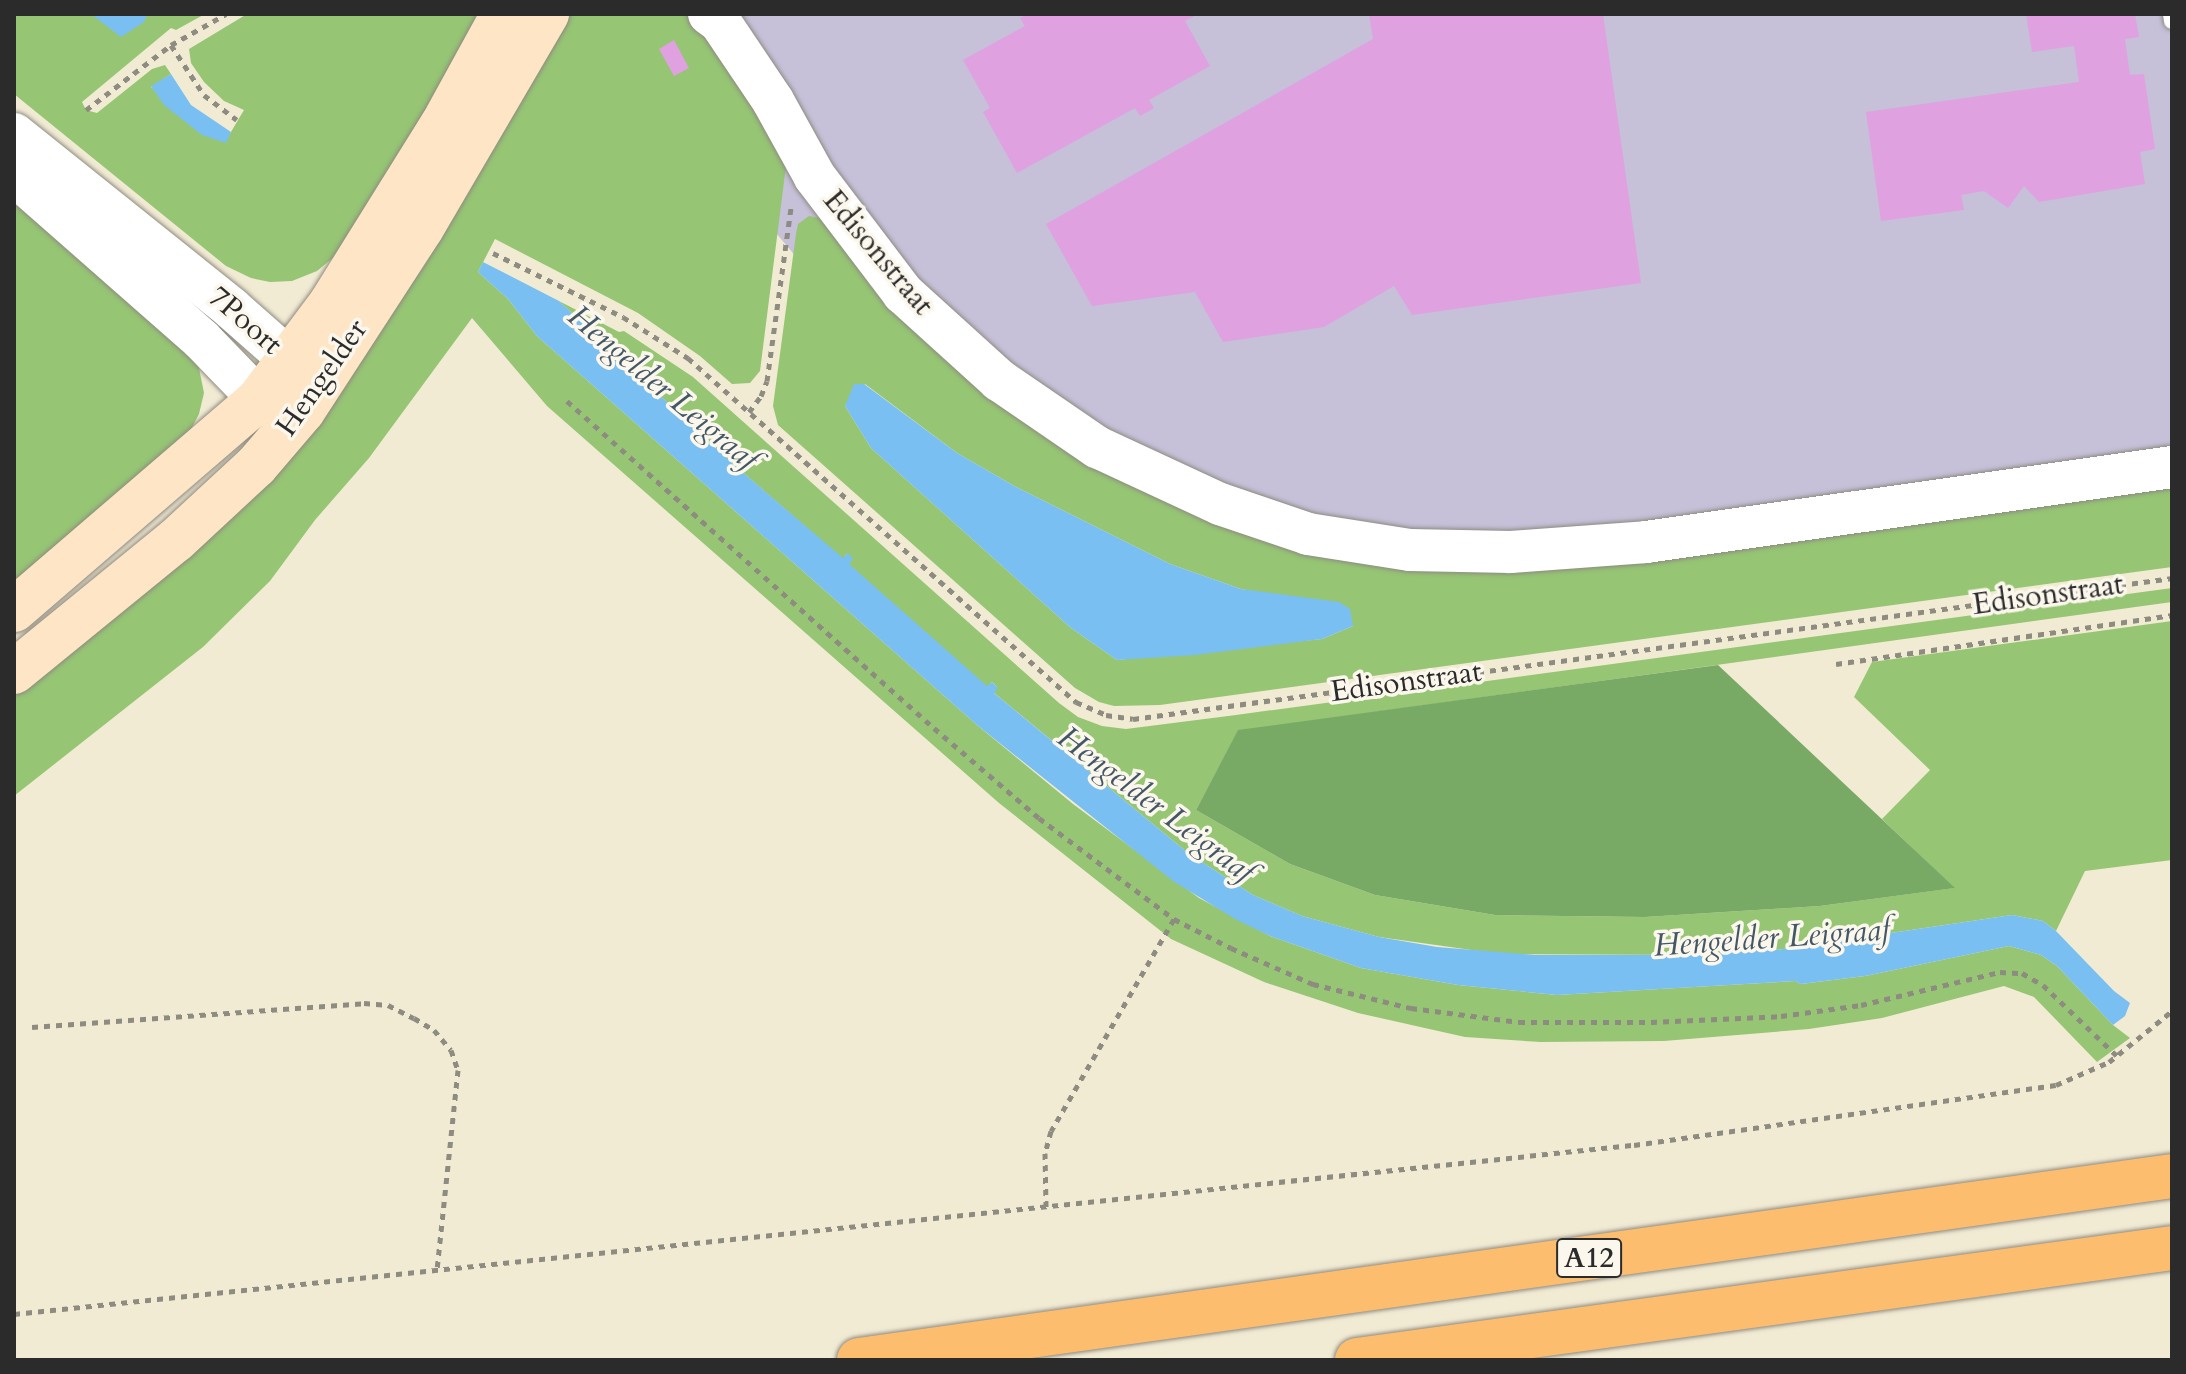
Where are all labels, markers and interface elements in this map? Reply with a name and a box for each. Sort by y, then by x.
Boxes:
street label: Edisonstraat [815,183,941,323]
street label: 7Poort [201,279,289,363]
water label: Hengelder Leigraaf [560,297,766,479]
street label: Hengelder [269,313,375,443]
street label: Edisonstraat [1970,567,2126,623]
street label: Edisonstraat [1328,654,1484,710]
water label: Hengelder Leigraaf [1050,718,1262,892]
water label: Hengelder Leigraaf [1652,911,1892,965]
road number: A12 [1555,1234,1623,1282]

